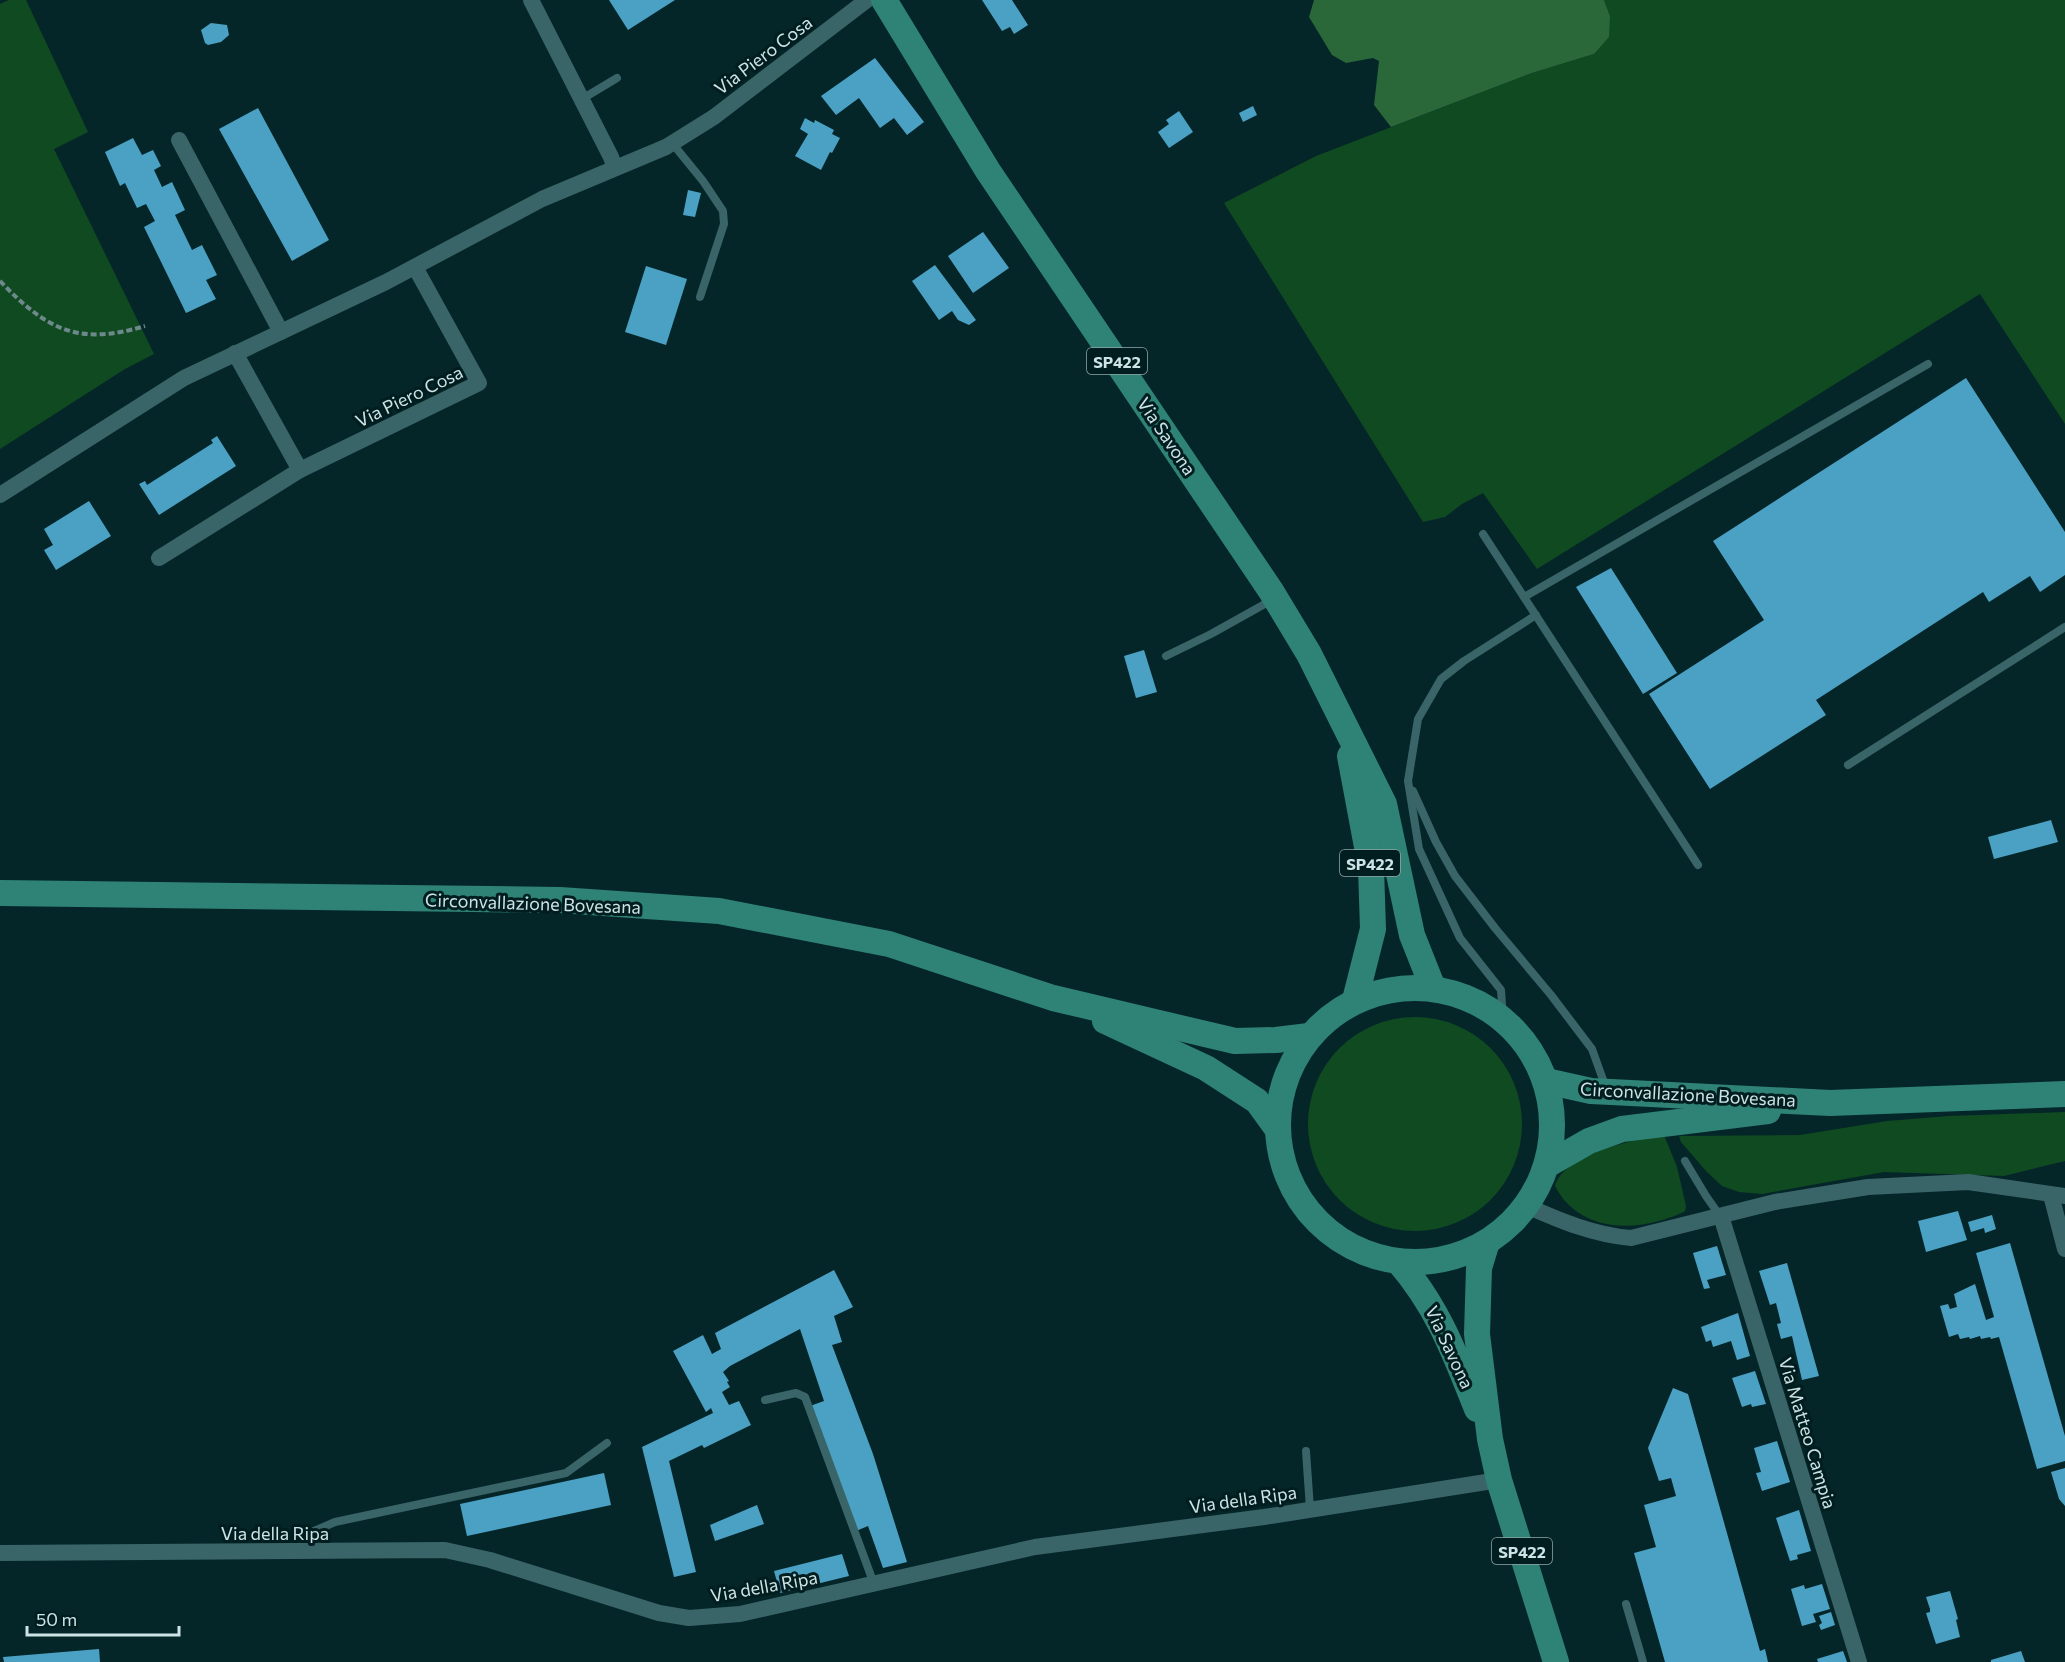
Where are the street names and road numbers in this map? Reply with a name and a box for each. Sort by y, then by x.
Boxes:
street label: Via Piero Cosa [710,11,816,99]
road number: SP422 [1087,348,1147,374]
street label: Via Piero Cosa [352,360,466,432]
street label: Via Savona [1133,393,1201,479]
road number: SP422 [1340,850,1400,876]
street label: Circonvallazione Bovesana [425,888,641,918]
street label: Circonvallazione Bovesana [1580,1077,1796,1111]
street label: Via Savona [1421,1302,1479,1392]
street label: Via Matteo Campia [1775,1355,1841,1511]
street label: Via della Ripa [1188,1481,1298,1517]
street label: Via della Ripa [221,1522,329,1544]
road number: SP422 [1492,1538,1552,1564]
street label: Via della Ripa [709,1566,819,1606]

